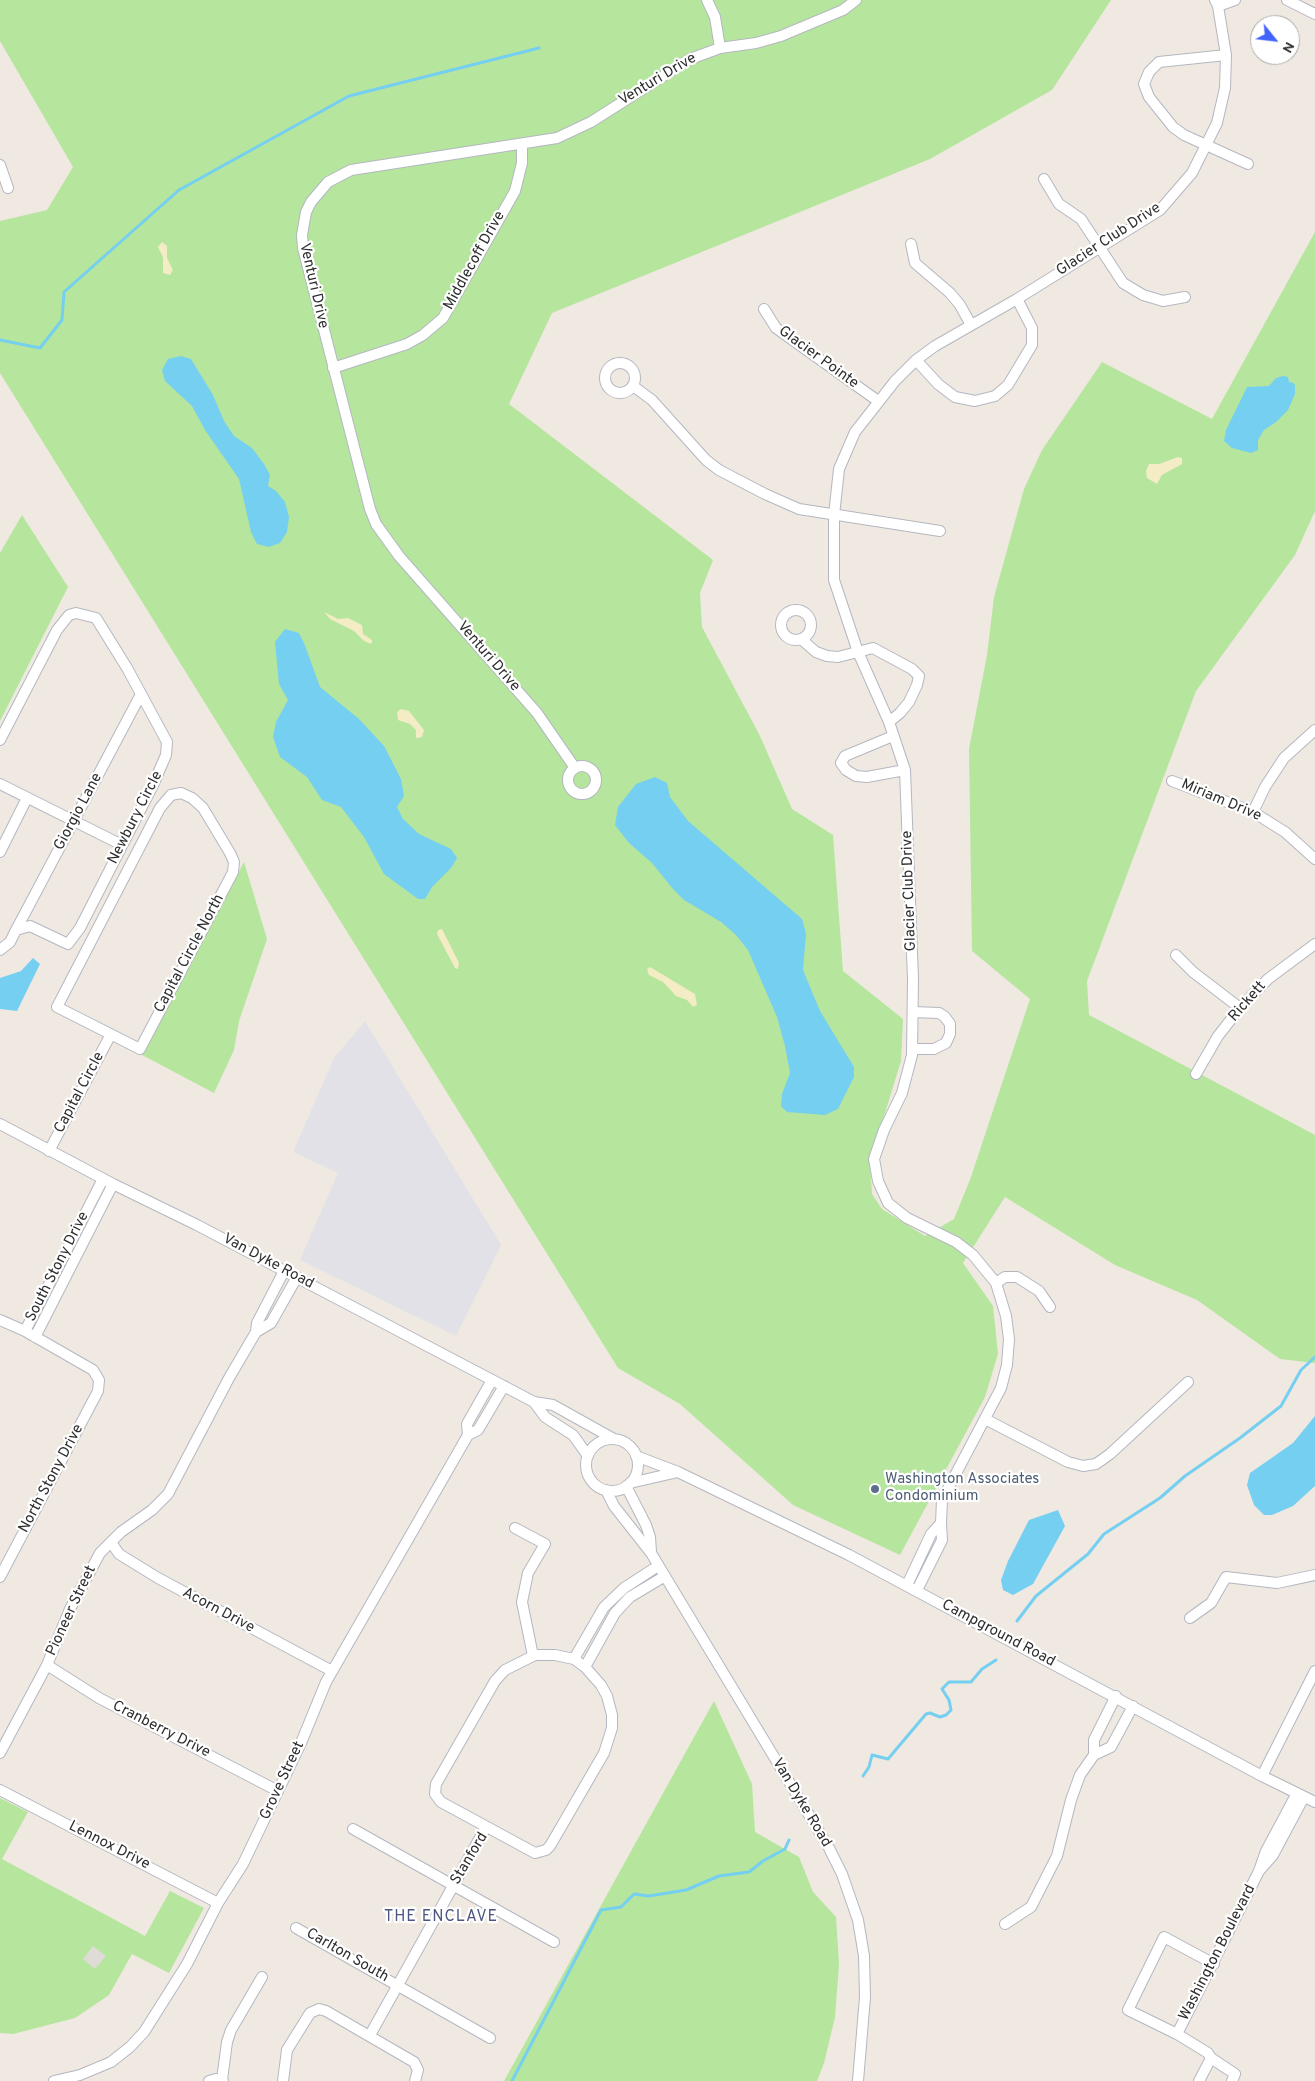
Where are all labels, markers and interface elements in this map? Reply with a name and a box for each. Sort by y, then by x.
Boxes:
north arrow [1250,15,1300,65]
text: N [1278,39,1298,56]
street label: Venturi Drive [616,50,700,110]
street label: Glacier Club Drive [1053,200,1165,280]
street label: Middlecoff Drive [440,208,510,314]
street label: Venturi Drive [294,241,332,331]
street label: Glacier Pointe [774,323,862,393]
street label: Venturi Drive [453,618,523,696]
street label: Newbury Circle [105,768,167,868]
street label: Giorgio Lane [51,770,107,854]
street label: Miriam Drive [1178,776,1264,826]
street label: Glacier Club Drive [899,830,921,952]
street label: Capital Circle North [151,892,229,1016]
street label: Rickett [1226,978,1270,1026]
street label: Capital Circle [51,1049,109,1137]
street label: South Stony Drive [23,1209,93,1325]
street label: Van Dyke Road [219,1230,317,1294]
street label: North Stony Drive [16,1422,88,1536]
place label: Washington Associates Condominium [885,1471,1039,1506]
marker: Washington Associates Condominium [869,1483,881,1495]
street label: Pioneer Street [43,1563,101,1659]
street label: Acorn Drive [179,1584,257,1638]
street label: Campground Road [938,1597,1058,1671]
street label: Cranberry Drive [109,1698,213,1762]
street label: Grove Street [257,1739,309,1823]
street label: Van Dyke Road [767,1755,835,1851]
street label: Lennox Drive [65,1818,153,1874]
street label: Stanford [447,1830,493,1888]
street label: Washington Boulevard [1176,1882,1260,2024]
district label: THE ENCLAVE [383,1908,499,1928]
street label: Carlton South [302,1925,392,1987]

